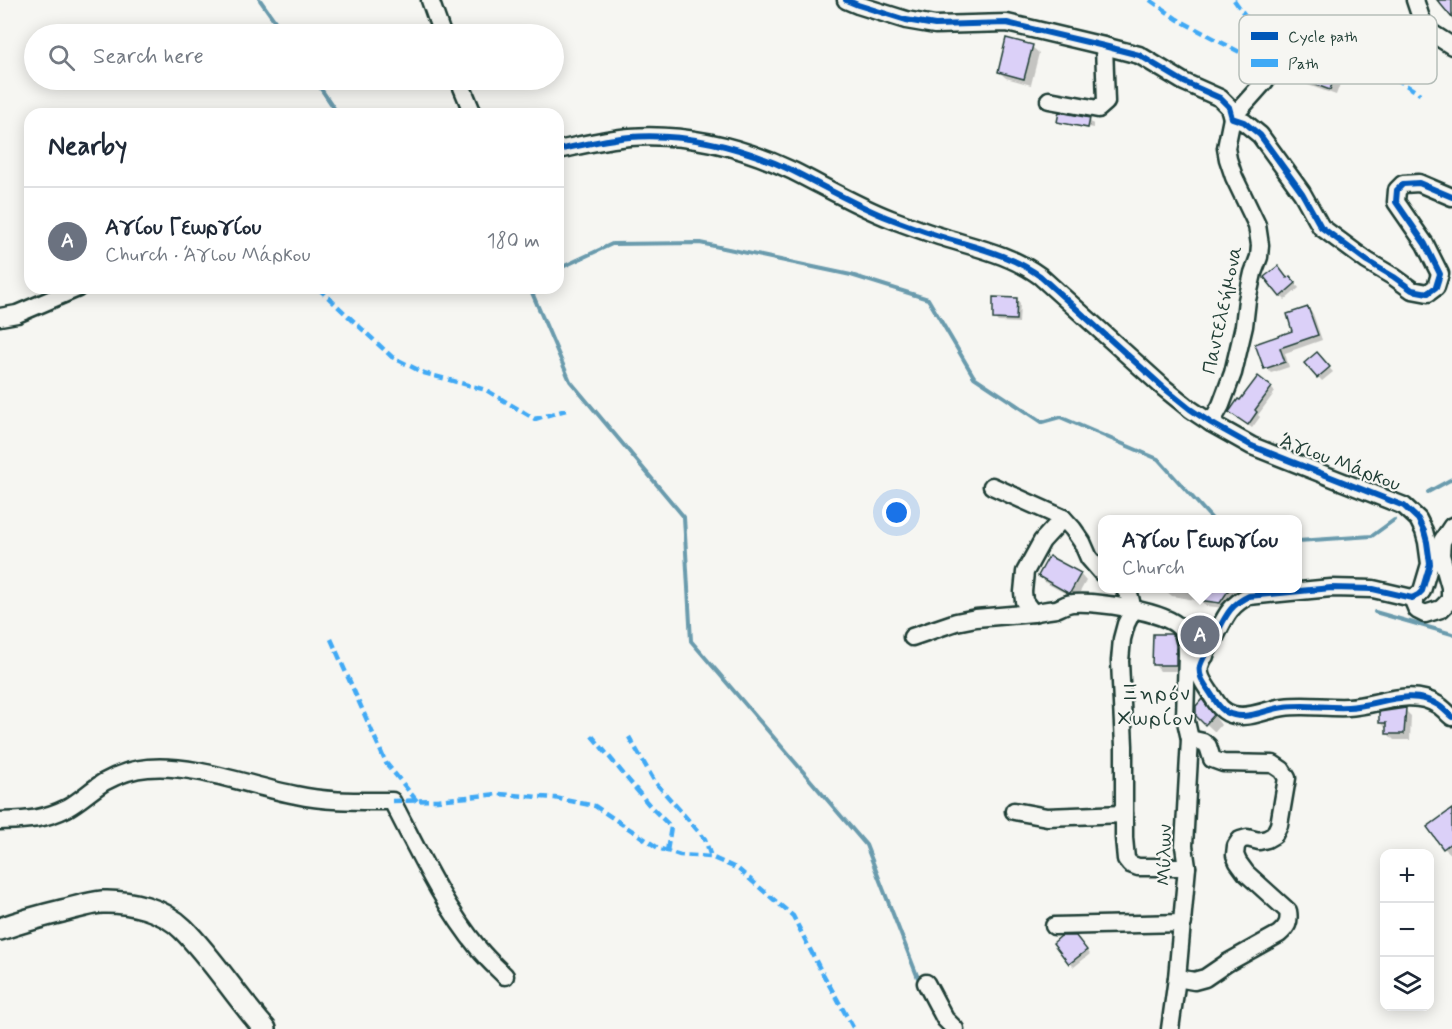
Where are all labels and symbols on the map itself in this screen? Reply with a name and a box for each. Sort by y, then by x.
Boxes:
legend [1239,15,1437,84]
text: Cycle path [1288,27,1358,48]
text: Path [1288,54,1319,75]
street label: Παντελεήμονα [1196,243,1250,377]
street label: Άγιου Μάρκου [1276,428,1404,498]
your location [882,498,911,527]
pin: A [1180,612,1220,658]
district label: Ξηρόν Χωρίον [1117,680,1195,733]
street label: Μύλων [1151,824,1179,886]

